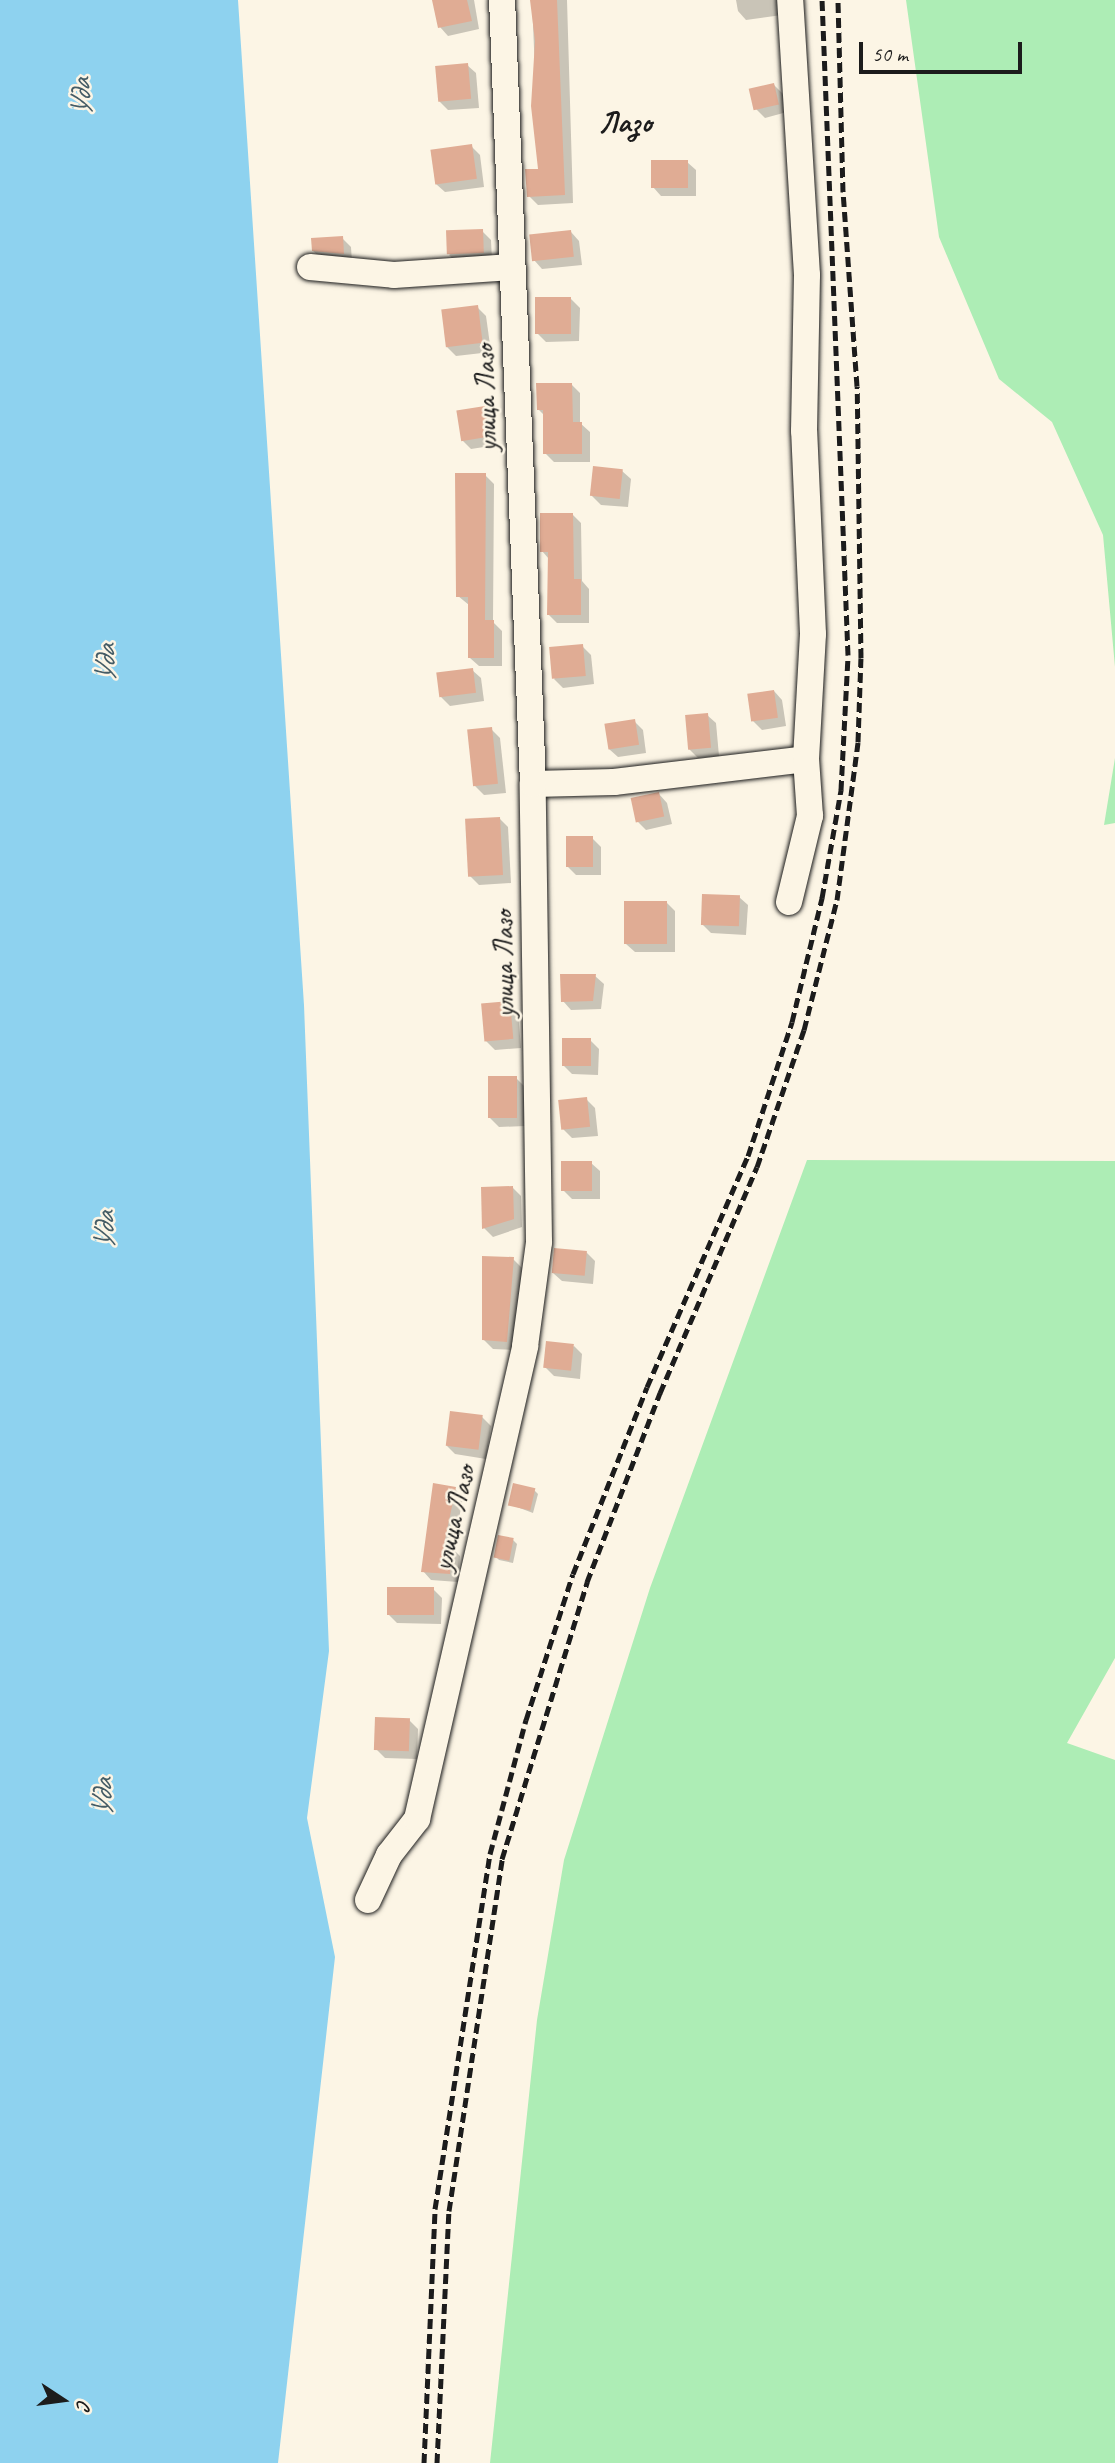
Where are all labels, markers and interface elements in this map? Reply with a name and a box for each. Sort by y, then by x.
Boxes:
scale bar [863,28,1026,72]
text: 50 m [872,41,908,67]
water label: Уда [62,78,100,118]
district label: Лазо [598,104,652,140]
street label: улица Лазо [467,344,505,452]
water label: Уда [87,645,123,683]
street label: улица Лазо [486,910,522,1018]
water label: Уда [86,1212,122,1250]
street label: улица Лазо [426,1462,482,1574]
water label: Уда [84,1779,120,1817]
north arrow [28,2365,98,2435]
text: С [71,2397,96,2412]

